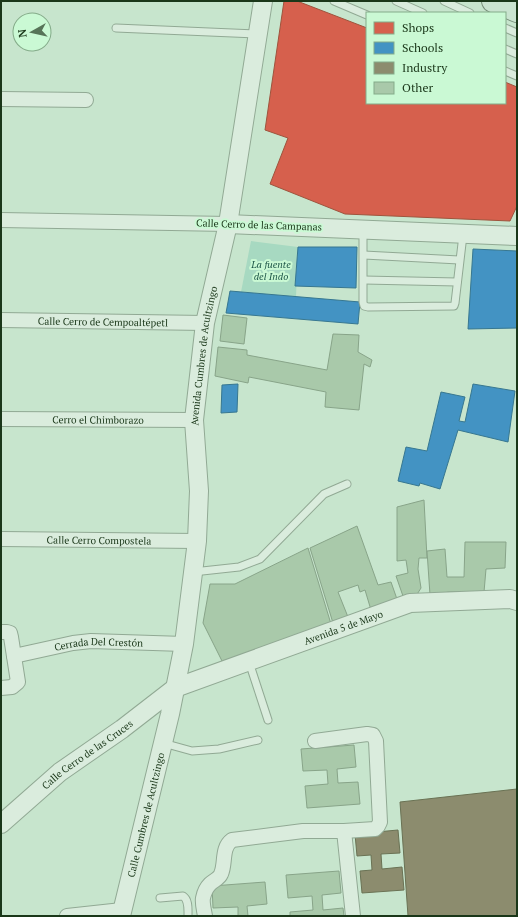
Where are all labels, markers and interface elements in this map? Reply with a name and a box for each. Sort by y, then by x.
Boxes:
north arrow [12,12,52,52]
legend [366,12,506,104]
text: Shops [402,20,434,35]
text: N [14,28,30,38]
text: Schools [402,40,443,55]
text: Industry [402,60,448,75]
text: Other [402,80,433,95]
street label: Calle Cerro de las Campanas [196,216,322,234]
park label: La fuente del Indo [250,258,291,283]
street label: Avenida Cumbres de Acultzingo [187,284,220,426]
street label: Calle Cerro de Cempoaltépetl [38,314,168,329]
street label: Cerro el Chimborazo [52,413,144,426]
street label: Calle Cerro Compostela [47,533,151,547]
street label: Avenida 5 de Mayo [302,607,385,647]
street label: Cerrada Del Crestón [53,634,143,653]
street label: Calle Cerro de las Cruces [39,717,135,792]
street label: Calle Cumbres de Acultzingo [124,751,167,879]

